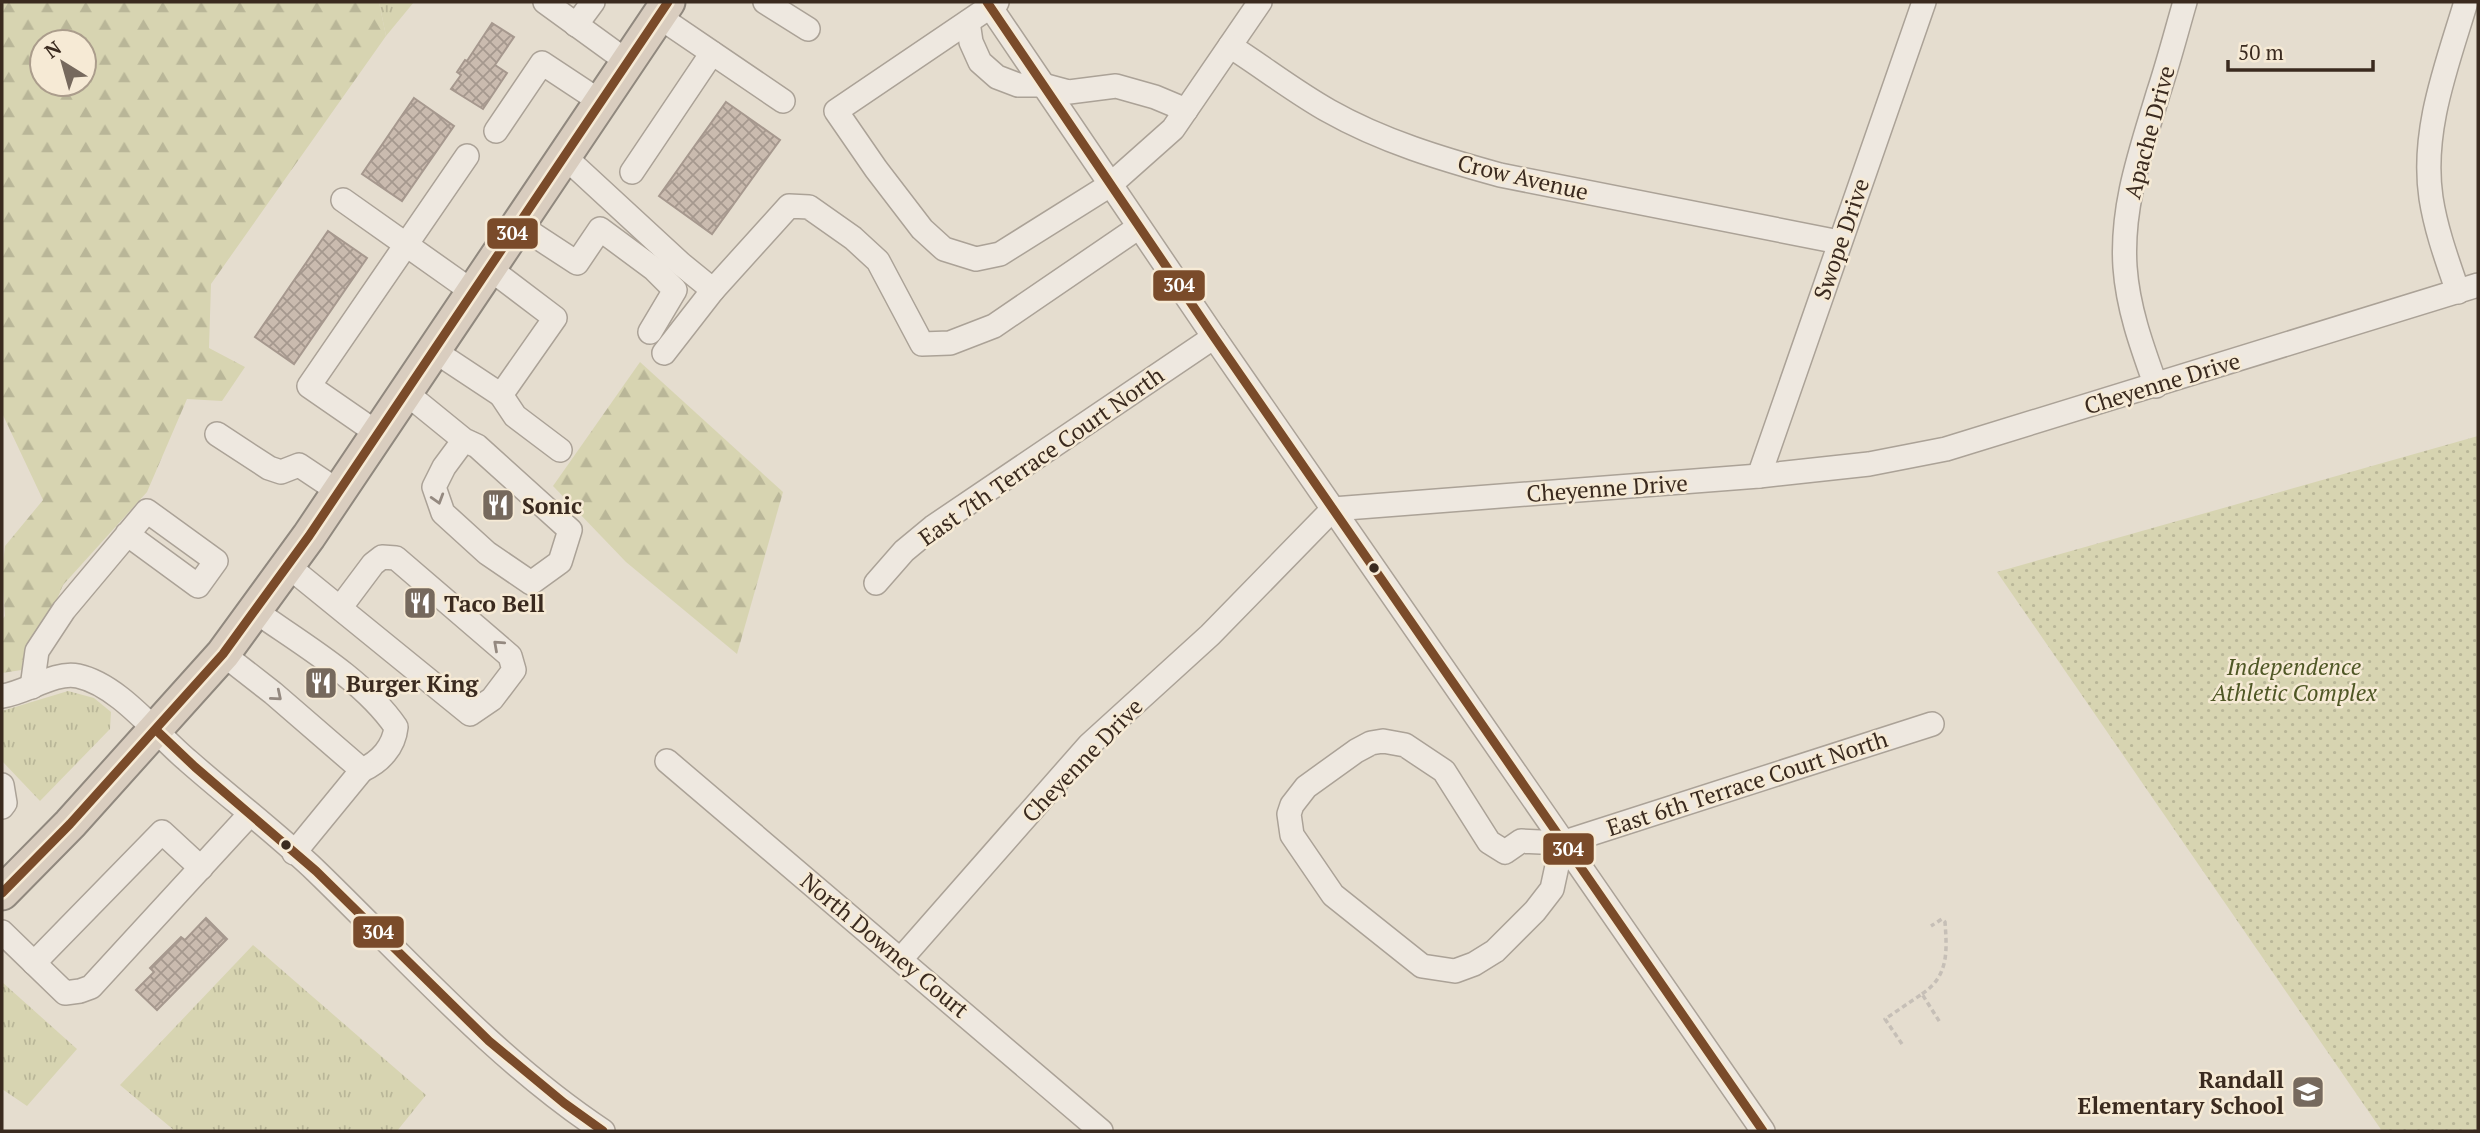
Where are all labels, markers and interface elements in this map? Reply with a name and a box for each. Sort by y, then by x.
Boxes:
north arrow [28,28,98,98]
scale bar [2228,28,2373,72]
text: N [39,34,66,63]
text: 50 m [2238,38,2284,66]
street label: Apache Drive [2116,62,2182,202]
street label: Crow Avenue [1455,147,1591,207]
street label: Swope Drive [1806,174,1876,304]
line badge: 304 [486,217,539,250]
text: 304 [496,220,528,245]
line badge: 304 [1152,269,1206,302]
text: 304 [1163,272,1195,297]
street label: Cheyenne Drive [2080,345,2244,421]
street label: East 7th Terrace Court North [912,359,1170,553]
street label: Cheyenne Drive [1525,467,1689,509]
restaurant icon: Sonic [479,486,517,524]
place label: Sonic [522,490,582,521]
one-way arrow [430,493,445,505]
unlabelled marker [1367,561,1381,575]
restaurant icon: Taco Bell [401,584,439,622]
place label: Taco Bell [444,588,545,619]
one-way arrow [493,641,506,654]
park label: Independence Athletic Complex [2209,651,2377,708]
restaurant icon: Burger King [302,664,340,702]
place label: Burger King [346,668,479,699]
one-way arrow [269,688,281,701]
street label: Cheyenne Drive [1015,691,1149,829]
street label: East 6th Terrace Court North [1603,723,1892,843]
line badge: 304 [1542,832,1595,866]
text: 304 [1552,836,1584,861]
unlabelled marker [279,838,293,852]
street label: North Downey Court [794,865,976,1025]
line badge: 304 [352,915,405,949]
text: 304 [362,919,394,944]
place label: Randall Elementary School [2078,1064,2284,1121]
school or university icon: Randall Elementary School [2289,1073,2327,1111]

